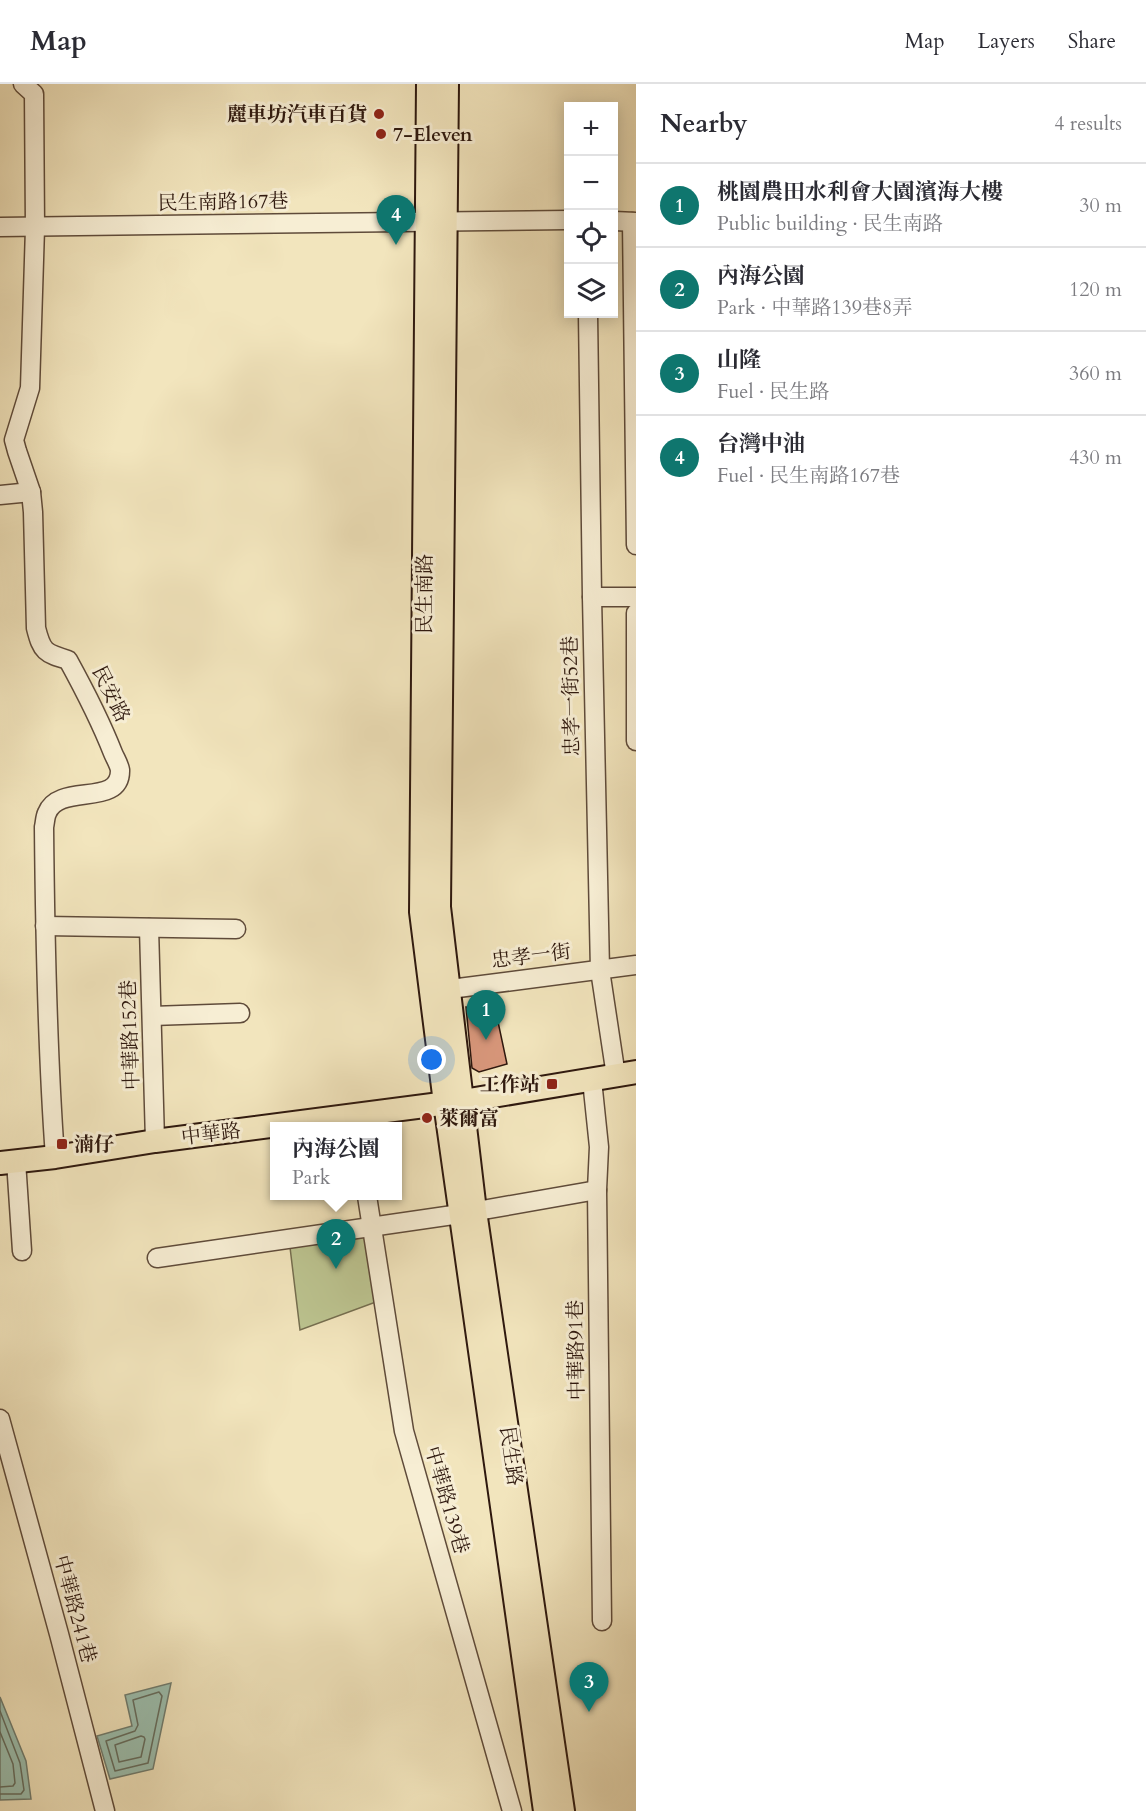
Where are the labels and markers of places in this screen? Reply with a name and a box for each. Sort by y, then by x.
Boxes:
place label: 麗車坊汽車百貨 [227,101,367,128]
marker: 麗車坊汽車百貨 [372,107,386,121]
place label: 7-Eleven [393,121,473,148]
marker: 7-Eleven [374,127,388,141]
pin: 4 [376,196,416,245]
pin: 1 [466,990,506,1040]
place label: 工作站 [480,1071,540,1098]
marker: 工作站 [545,1077,559,1091]
place label: 萊爾富 [439,1105,499,1132]
marker: 萊爾富 [420,1111,434,1125]
place label: 湳仔 [74,1131,114,1158]
marker: 湳仔 [55,1137,69,1151]
pin: 2 [316,1220,356,1269]
pin: 3 [570,1662,608,1712]

